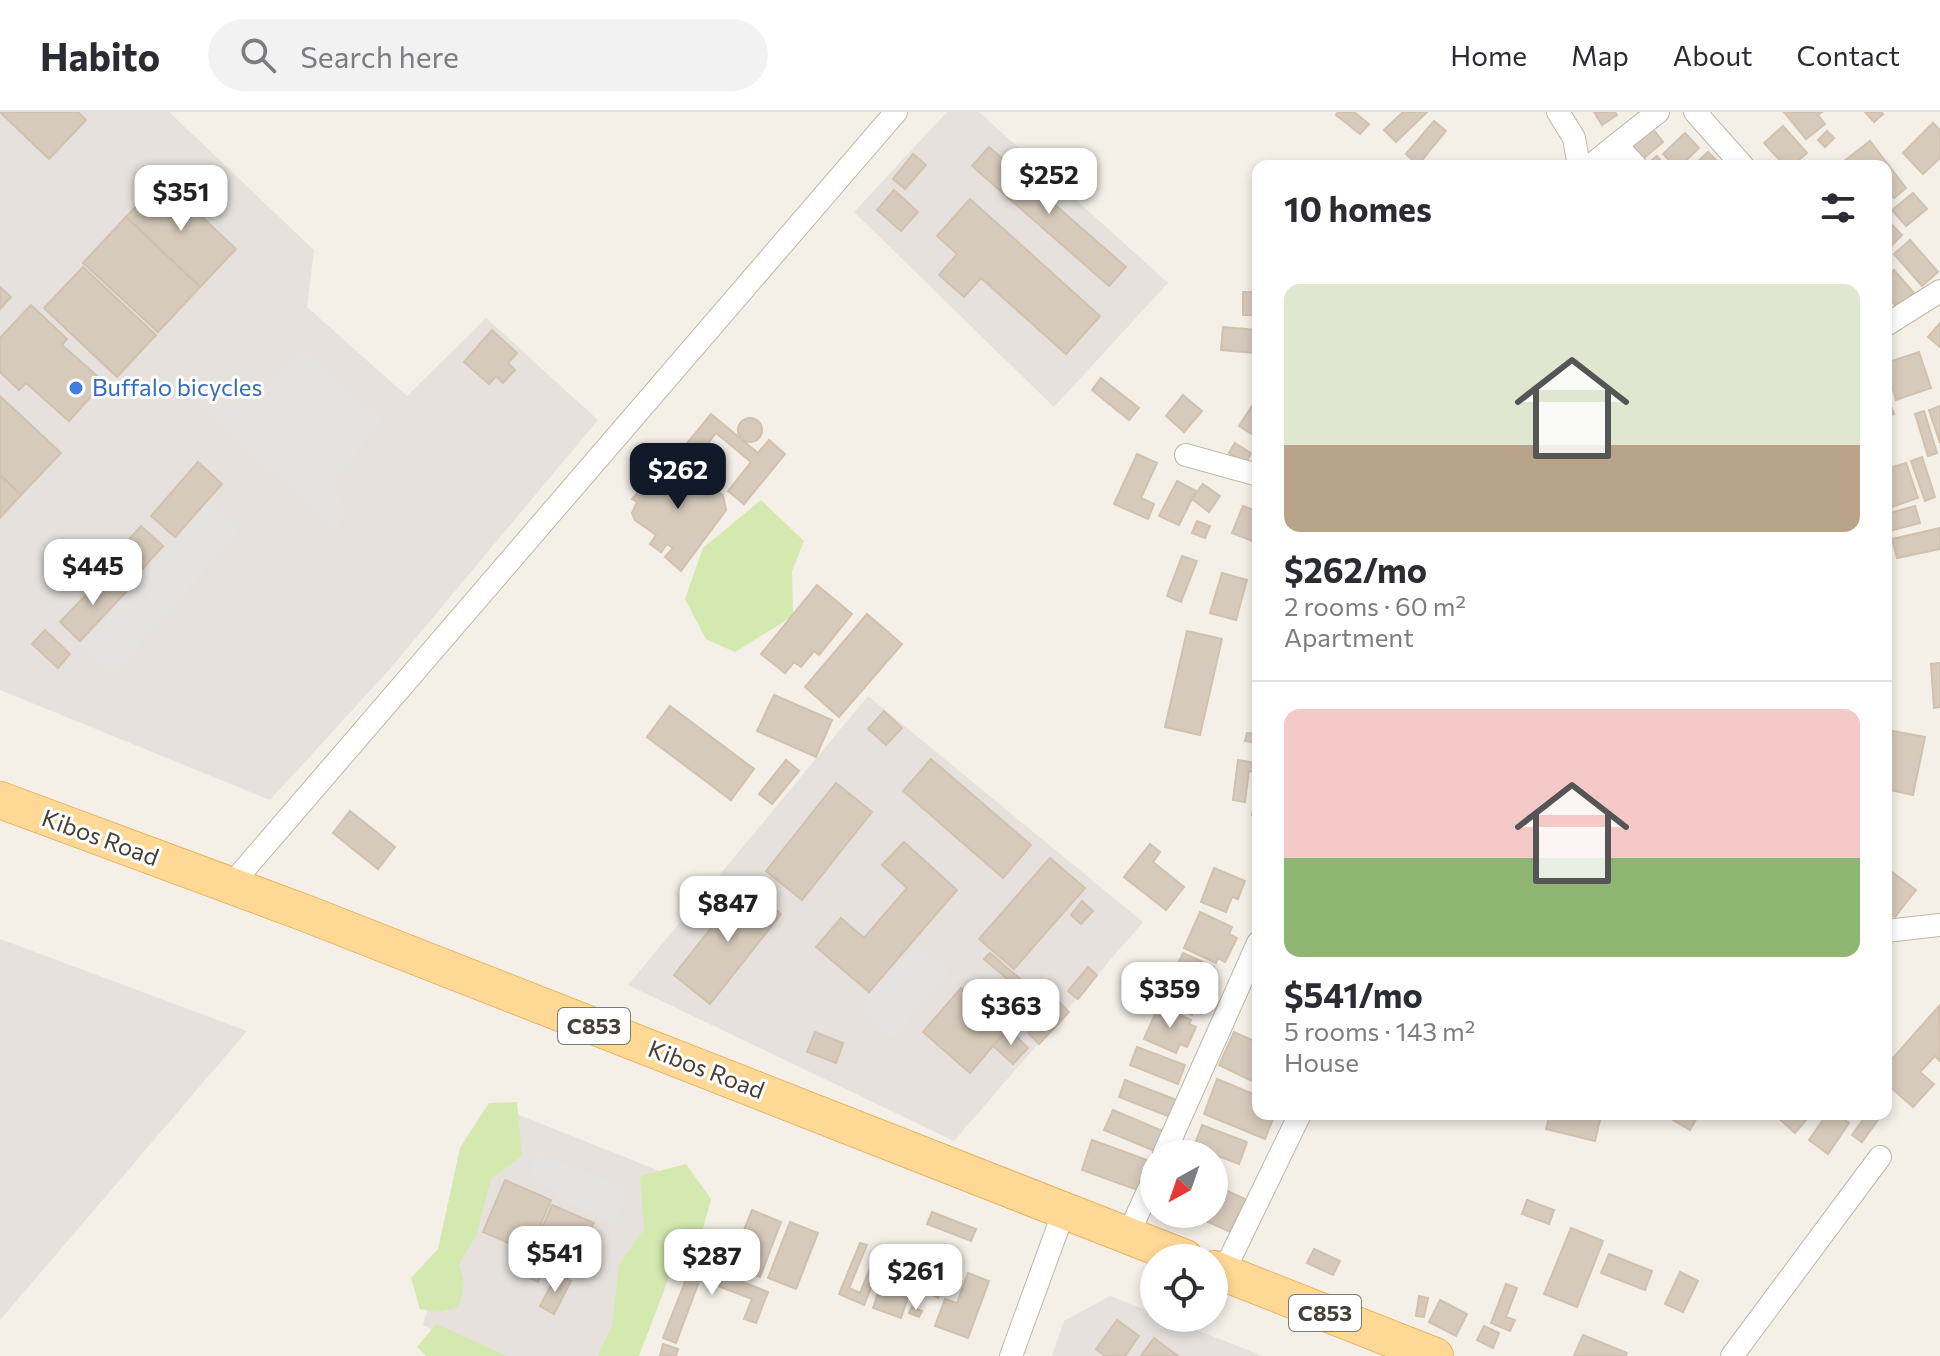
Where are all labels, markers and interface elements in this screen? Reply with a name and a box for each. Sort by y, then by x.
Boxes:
search box [208,19,768,91]
text: Habito [40,32,160,79]
icon: search [236,33,280,77]
text: Search here [300,37,459,74]
text: Home [1450,38,1527,72]
text: Map [1571,38,1629,72]
text: About [1673,38,1753,72]
text: Contact [1797,38,1900,72]
pin: $252 [1002,148,1096,216]
text: $252 [1019,158,1079,189]
pin: $351 [134,165,228,233]
text: $351 [152,175,210,206]
icon: filters [1816,186,1860,230]
text: 10 homes [1284,187,1432,229]
icon: home [1500,336,1644,480]
place label: Buffalo bicycles [92,372,262,401]
marker: Buffalo bicycles [67,379,85,397]
pin: $262 [631,443,725,511]
text: $262 [648,453,708,484]
pin: $445 [46,539,140,607]
text: $262/mo [1284,548,1427,590]
text: $445 [62,549,124,580]
text: 2 rooms · 60 m² [1284,590,1466,621]
text: Apartment [1284,621,1414,652]
icon: home [1500,761,1644,905]
street label: Kibos Road [38,802,163,871]
pin: $847 [681,876,775,944]
text: $847 [698,886,758,917]
pin: $359 [1123,962,1217,1030]
text: $359 [1139,972,1201,1003]
text: $541/mo [1284,973,1423,1015]
pin: $363 [964,979,1058,1047]
text: $363 [980,989,1042,1020]
road number: C853 [558,1008,630,1044]
text: 5 rooms · 143 m² [1284,1015,1475,1046]
street label: Kibos Road [644,1033,769,1104]
text: House [1284,1046,1359,1077]
north arrow [1140,1140,1228,1228]
map controls [1140,1140,1228,1332]
pin: $541 [508,1226,602,1294]
pin: $287 [665,1229,759,1297]
text: $541 [526,1236,584,1267]
text: $287 [682,1239,742,1270]
pin: $261 [869,1244,963,1312]
button: locate [1140,1244,1228,1332]
text: $261 [887,1254,945,1285]
road number: C853 [1289,1295,1361,1331]

